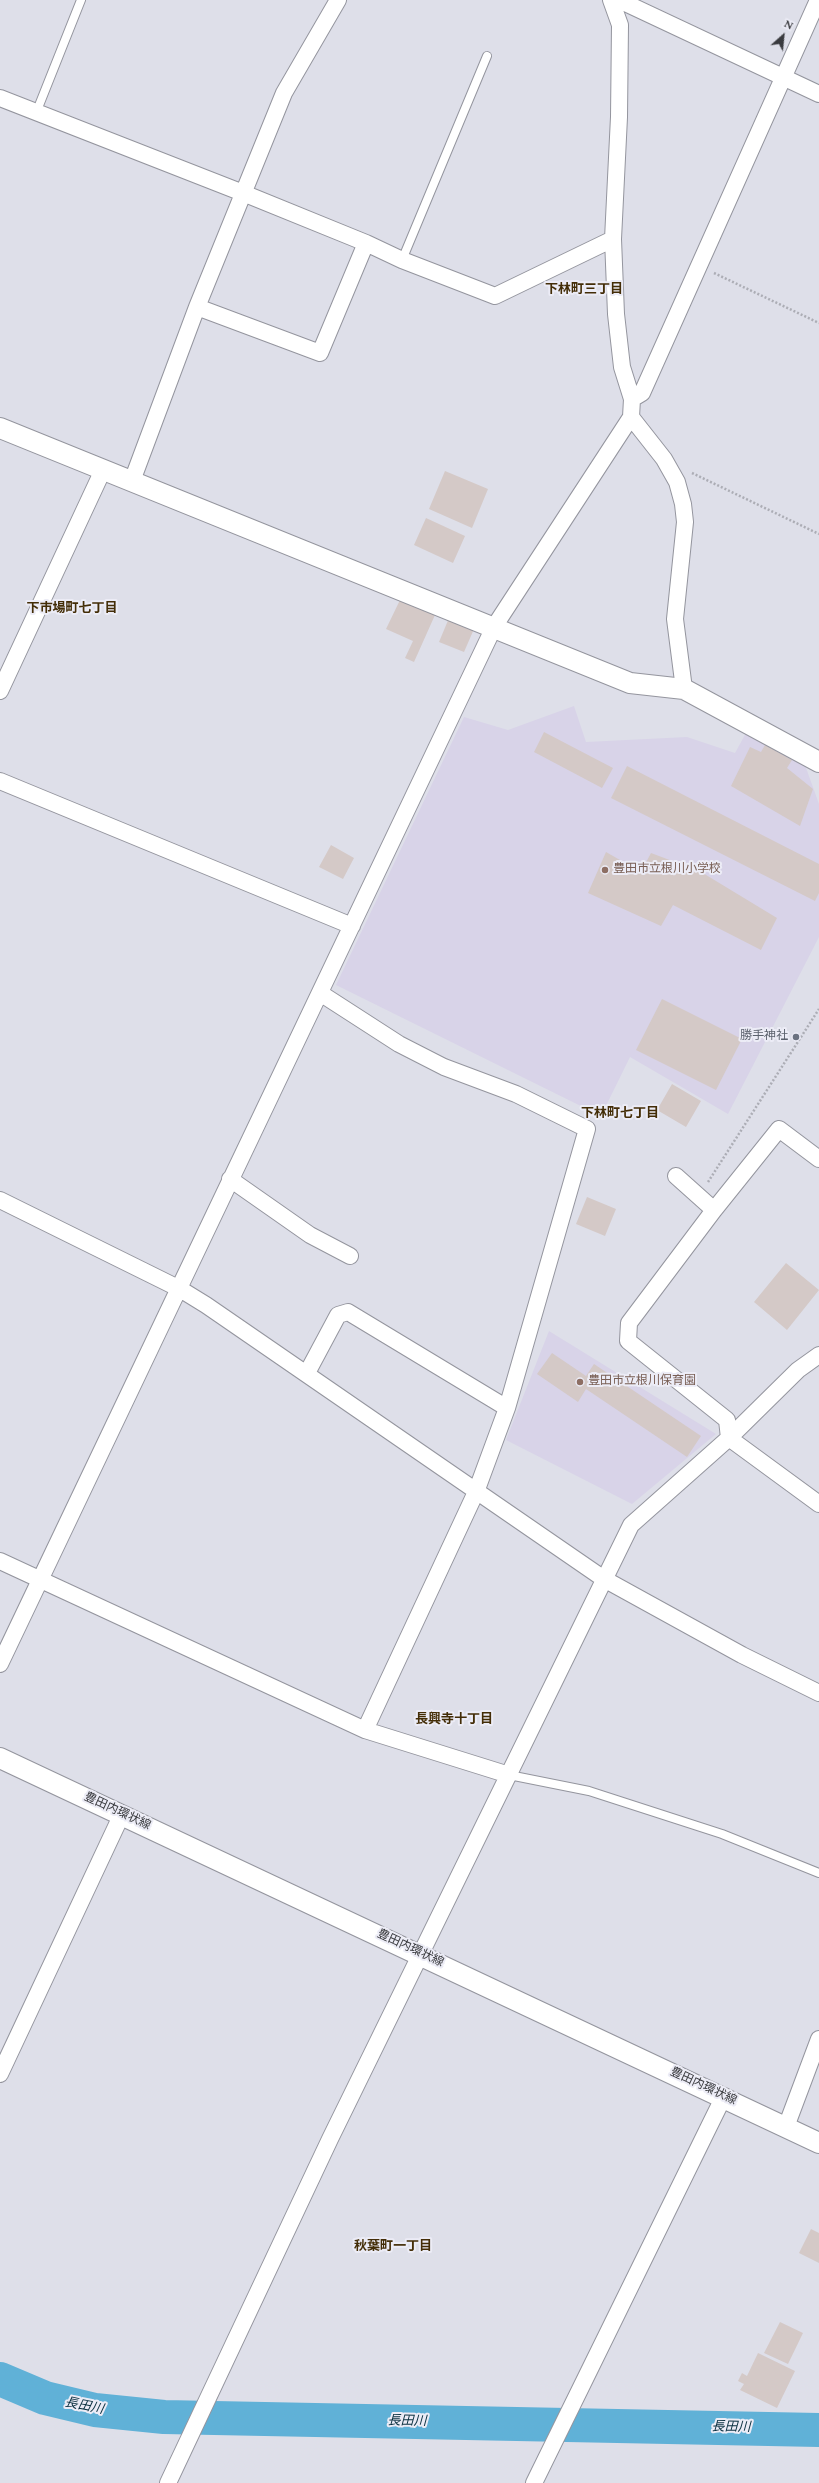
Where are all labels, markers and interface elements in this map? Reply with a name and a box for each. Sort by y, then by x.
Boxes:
text: N [781,15,797,34]
north arrow [763,16,803,56]
district label: 下林町三丁目 [545,282,623,298]
district label: 下市場町七丁目 [27,601,117,617]
place label: 豊田市立根川小学校 [613,863,721,877]
marker: 豊田市立根川小学校 [600,865,610,875]
place label: 勝手神社 [740,1030,788,1044]
marker: 勝手神社 [791,1032,801,1042]
district label: 下林町七丁目 [581,1106,659,1122]
place label: 豊田市立根川保育園 [588,1375,696,1389]
marker: 豊田市立根川保育園 [575,1377,585,1387]
district label: 長興寺十丁目 [415,1712,493,1728]
street label: 豊田内環状線 [81,1790,153,1834]
street label: 豊田内環状線 [374,1927,446,1971]
street label: 豊田内環状線 [667,2065,739,2109]
district label: 秋葉町一丁目 [354,2239,432,2255]
water label: 長田川 [63,2396,105,2418]
water label: 長田川 [387,2414,427,2430]
water label: 長田川 [711,2420,751,2436]

